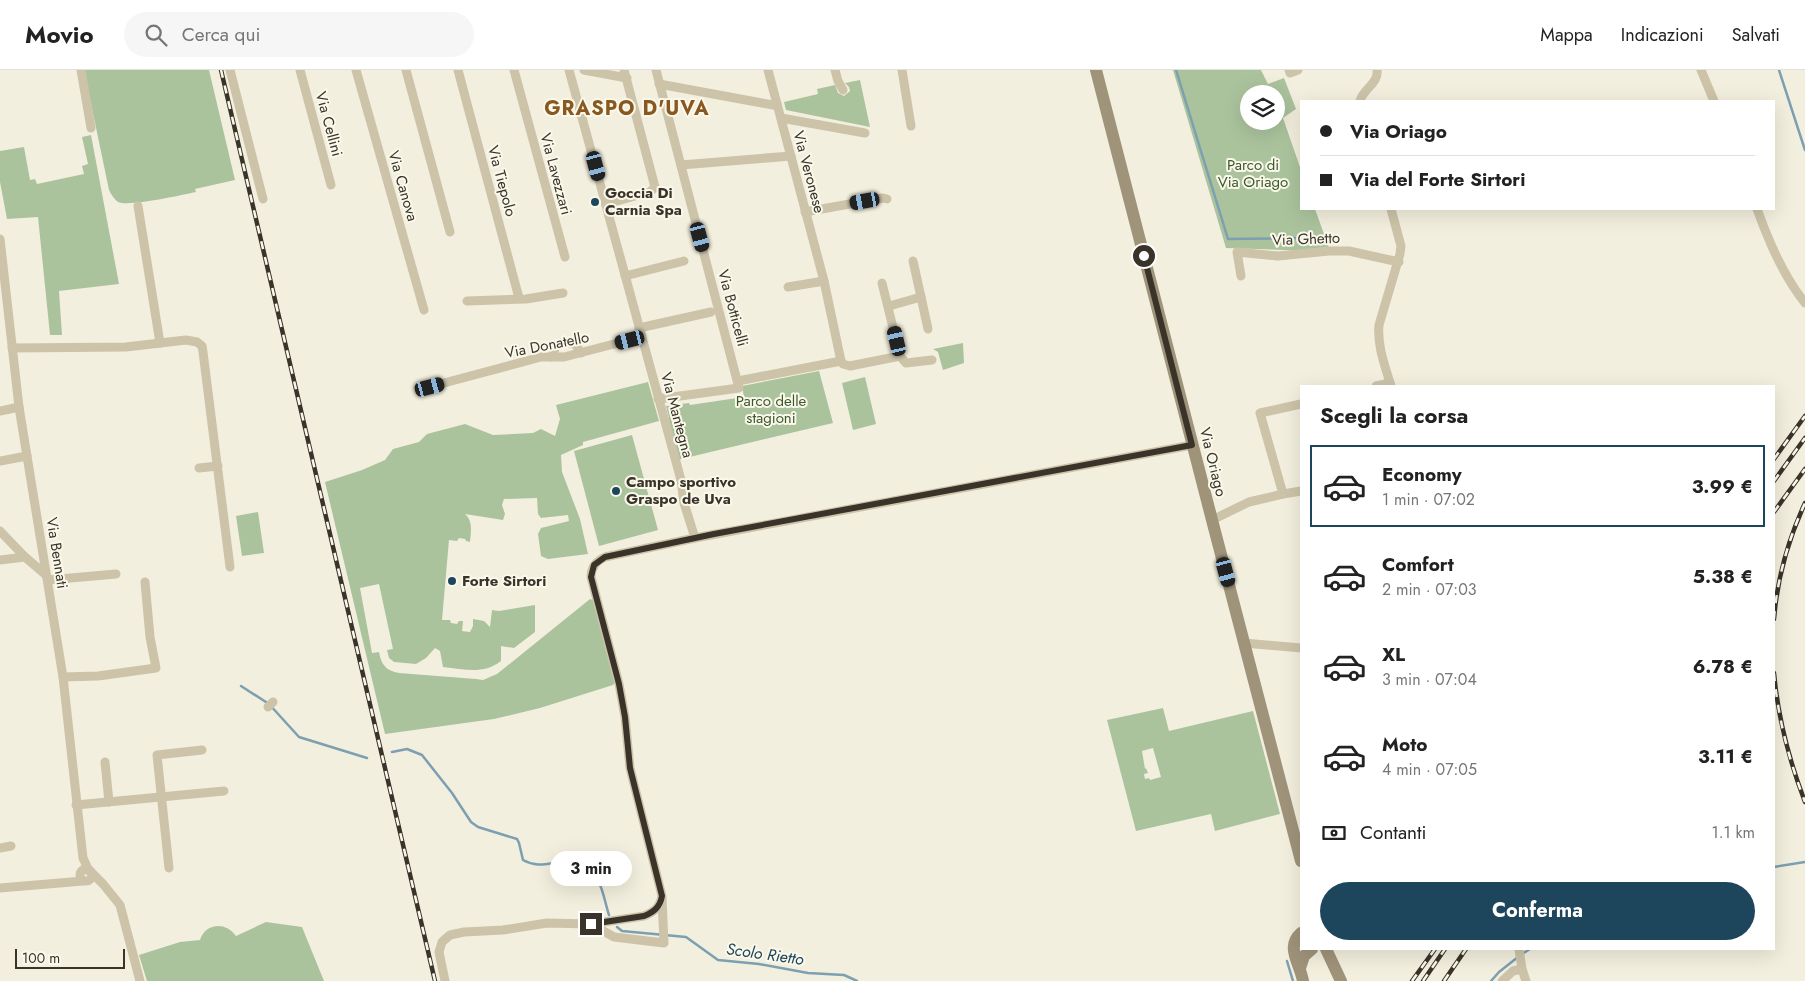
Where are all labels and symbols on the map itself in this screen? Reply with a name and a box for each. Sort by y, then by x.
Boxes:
street label: Via Cellini [310,89,348,159]
district label: GRASPO D'UVA [544,94,710,123]
street label: Via Veronese [787,128,831,216]
street label: Via Lavezzari [535,131,577,217]
street label: Via Tiepolo [482,143,522,219]
street label: Via Canova [382,148,424,224]
car [584,150,607,182]
park label: Parco di Via Oriago [1218,154,1288,193]
place label: Goccia Di Carnia Spa [605,182,682,221]
car [848,191,881,211]
marker: Goccia Di Carnia Spa [589,196,601,208]
car [688,221,711,253]
street label: Via Ghetto [1272,227,1340,251]
route start [1133,245,1155,267]
street label: Via Botticelli [712,267,754,349]
car [886,325,907,357]
street label: Via Donatello [503,326,591,364]
car [613,329,646,351]
street label: Via Mantegna [655,370,699,460]
car [413,376,446,398]
park label: Parco delle stagioni [736,390,807,429]
street label: Via Oriago [1194,425,1232,499]
place label: Campo sportivo Graspo de Uva [626,471,736,510]
marker: Campo sportivo Graspo de Uva [610,485,622,497]
street label: Via Bennati [40,516,74,590]
car [1214,556,1237,588]
place label: Forte Sirtori [462,570,546,592]
marker: Forte Sirtori [446,575,458,587]
callout: 3 min [550,852,632,886]
route end [580,913,602,935]
water label: Scolo Rietto [725,937,806,971]
scale bar [15,946,125,969]

